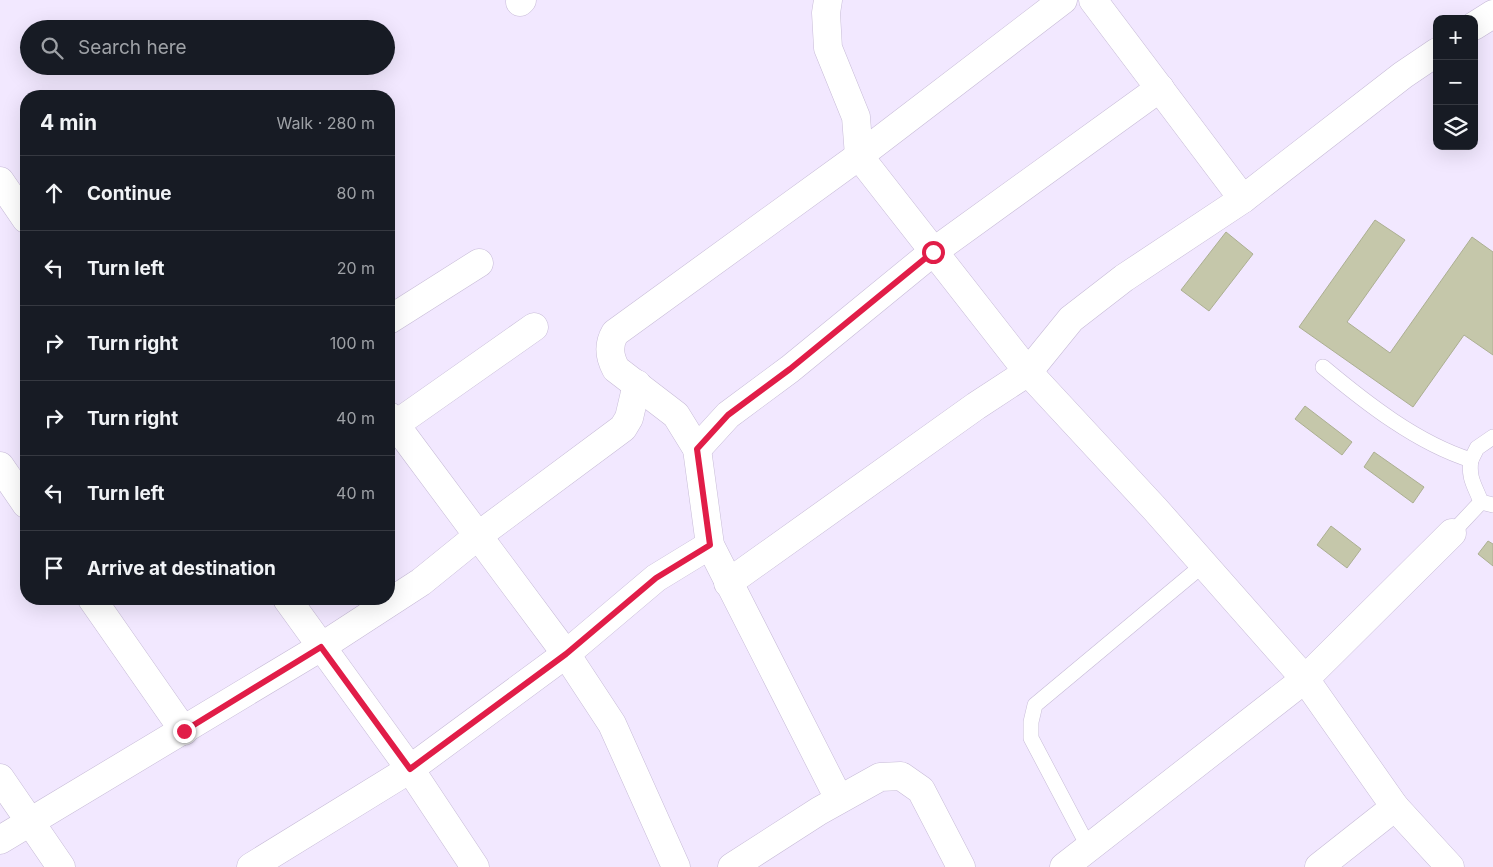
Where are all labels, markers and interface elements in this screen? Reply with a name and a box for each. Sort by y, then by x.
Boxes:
map controls [1433,15,1478,150]
button: + [1433,15,1478,60]
search box [20,20,395,75]
icon: search [38,34,66,62]
text: Search here [78,36,187,59]
button: − [1433,60,1478,105]
button: layers [1433,105,1478,150]
text: 4 min [40,110,97,135]
text: Walk · 280 m [277,113,375,133]
icon: ahead [40,179,68,207]
text: Continue [87,182,172,205]
text: 80 m [336,183,375,203]
route start [922,241,945,264]
icon: left [40,254,68,282]
text: Turn left [87,257,165,280]
text: 20 m [337,258,375,278]
icon: right [40,329,68,357]
text: Turn right [87,332,178,355]
text: 100 m [330,333,375,353]
icon: right [40,404,68,432]
text: Turn right [87,407,178,430]
text: 40 m [336,408,375,428]
icon: left [40,479,68,507]
text: Turn left [87,482,165,505]
text: 40 m [336,483,375,503]
icon: arrive [40,554,68,582]
text: Arrive at destination [87,557,276,580]
route end [173,720,196,743]

